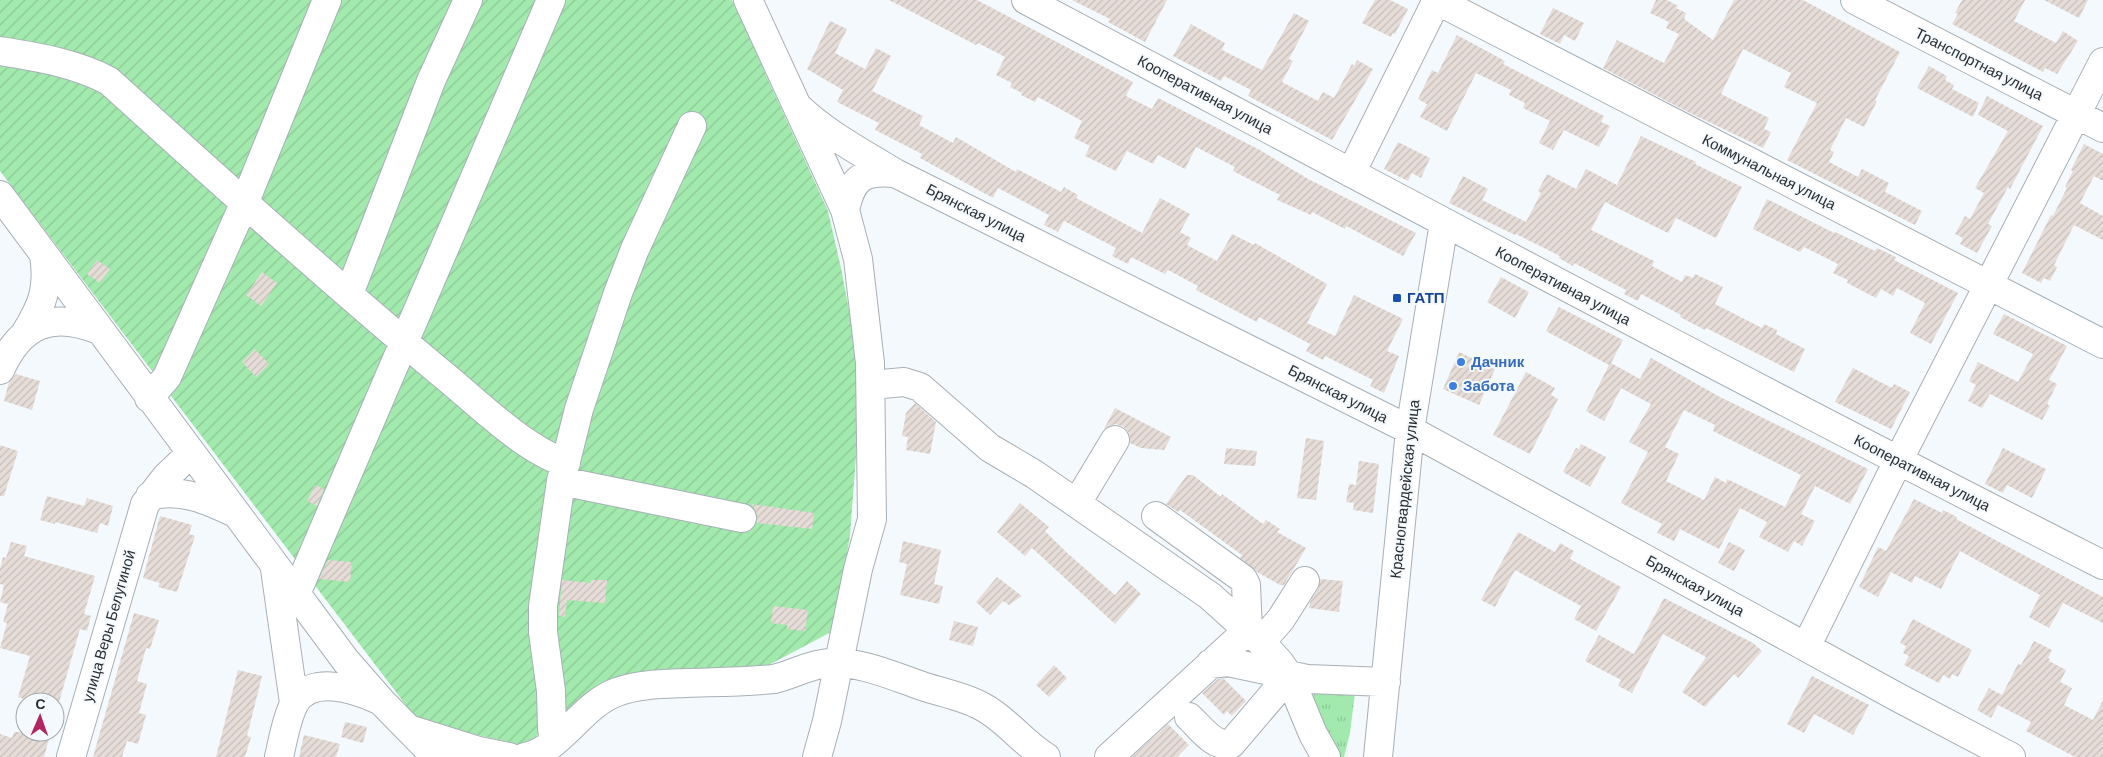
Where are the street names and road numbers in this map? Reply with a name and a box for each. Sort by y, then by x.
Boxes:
street label: Транспортная улица [1912,23,2047,103]
street label: Кооперативная улица [1135,51,1277,138]
street label: Коммунальная улица [1700,130,1840,213]
street label: Брянская улица [924,179,1030,245]
street label: Кооперативная улица [1493,242,1635,329]
street label: Брянская улица [1286,360,1392,426]
street label: Красногвардейская улица [1386,398,1422,579]
street label: Кооперативная улица [1851,430,1994,515]
street label: улица Веры Белугиной [78,548,138,704]
street label: Брянская улица [1643,551,1748,620]

